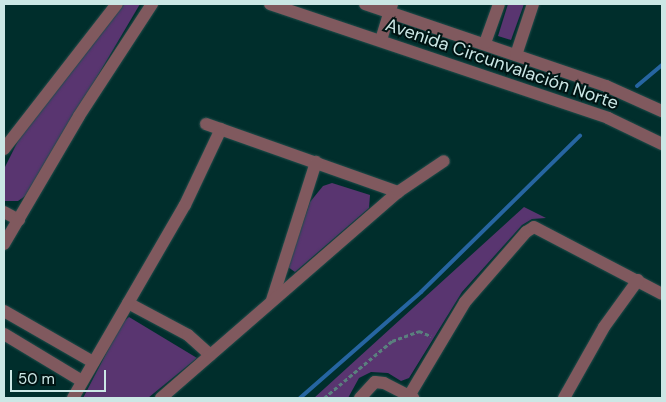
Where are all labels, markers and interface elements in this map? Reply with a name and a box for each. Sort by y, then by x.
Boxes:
street label: Avenida Circunvalación Norte [383,14,621,114]
scale bar [12,360,109,392]
text: 50 m [18,369,55,389]

